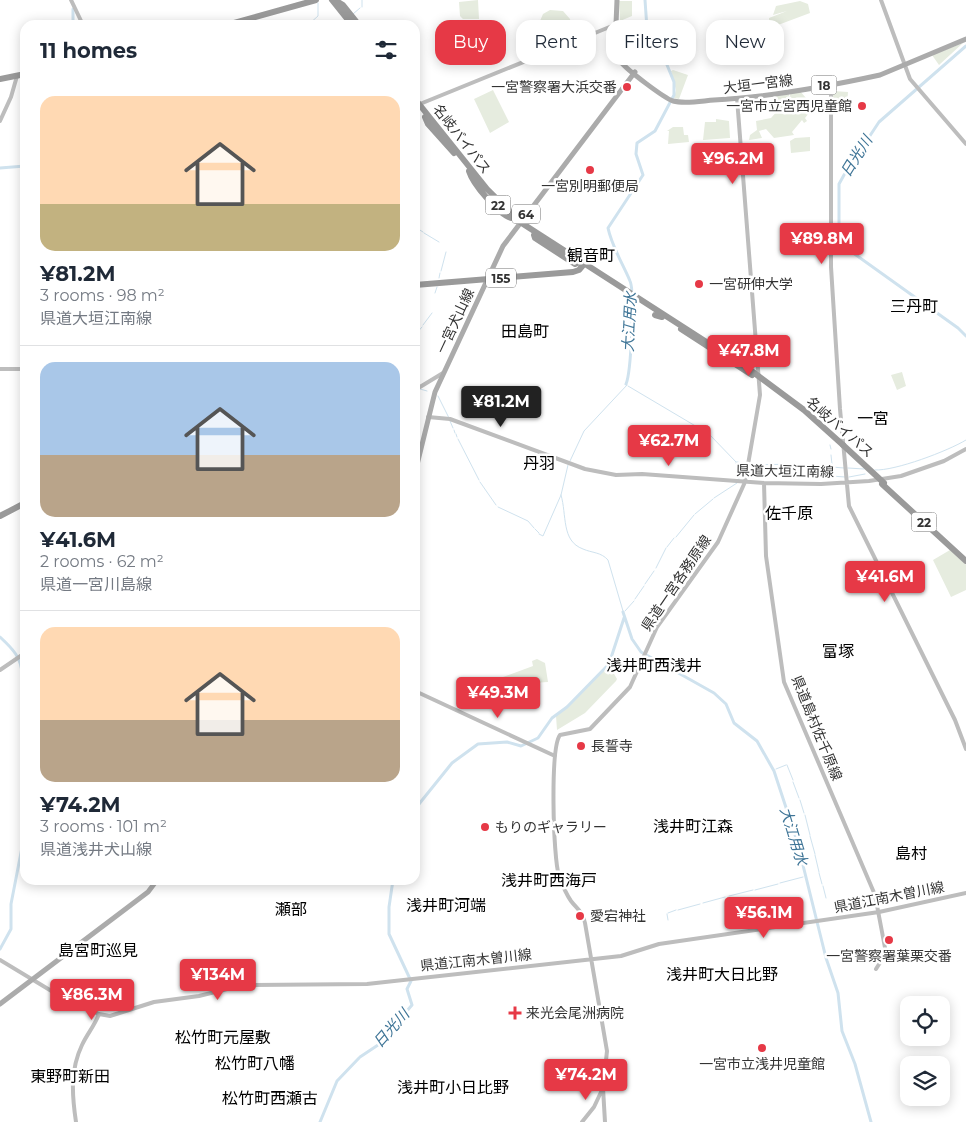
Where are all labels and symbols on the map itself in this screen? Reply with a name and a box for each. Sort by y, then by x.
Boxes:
street label: 大垣一宮線 [722,71,794,97]
road number: 18 [812,76,836,94]
place label: 一宮警察署大浜交番 [491,78,617,96]
marker: 一宮警察署大浜交番 [621,81,633,93]
place label: 一宮市立宮西児童館 [726,97,852,115]
street label: 名岐バイパス [429,100,495,178]
marker: 一宮市立宮西児童館 [856,100,868,112]
water label: 日光川 [836,130,877,180]
pin: ¥96.2M [692,142,774,185]
marker: 一宮別明郵便局 [584,164,596,176]
place label: 一宮別明郵便局 [541,177,639,195]
road number: 22 [486,196,510,214]
road number: 64 [512,204,540,223]
pin: ¥89.8M [781,222,863,265]
district label: 観音町 [567,246,615,265]
road number: 155 [486,268,516,288]
place label: 一宮研伸大学 [709,275,793,293]
marker: 一宮研伸大学 [693,278,705,290]
street label: 一宮犬山線 [432,285,478,357]
water label: 大江用水 [618,290,640,352]
district label: 三丹町 [890,297,938,316]
district label: 田島町 [501,322,549,341]
pin: ¥47.8M [708,334,790,377]
pin: ¥81.2M [460,386,542,428]
street label: 名岐バイパス [802,393,878,461]
district label: 一宮 [857,409,889,428]
pin: ¥62.7M [628,424,710,467]
district label: 丹羽 [523,454,555,473]
street label: 県道大垣江南線 [736,461,834,481]
district label: 佐千原 [765,504,813,523]
road number: 22 [912,512,936,532]
street label: 県道一宮各務原線 [637,532,715,634]
pin: ¥41.6M [844,560,926,603]
district label: 富塚 [822,642,854,661]
district label: 浅井町西浅井 [606,656,702,675]
street label: 県道島村佐千原線 [788,673,846,783]
pin: ¥49.3M [457,676,539,719]
place label: 長誓寺 [591,737,633,755]
marker: 長誓寺 [575,740,587,752]
water label: 大江用水 [776,805,812,869]
district label: 浅井町江森 [653,817,733,836]
place label: もりのギャラリー [495,818,607,836]
marker: もりのギャラリー [479,821,491,833]
district label: 島村 [895,844,927,863]
district label: 浅井町西海戸 [501,871,597,890]
street label: 県道江南木曽川線 [832,877,946,917]
district label: 浅井町河端 [406,896,486,915]
pin: ¥56.1M [723,896,805,939]
district label: 瀬部 [275,900,307,919]
place label: 愛宕神社 [590,907,646,925]
marker: 愛宕神社 [574,910,586,922]
marker: 一宮警察署葉栗交番 [883,934,895,946]
district label: 島宮町巡見 [58,941,138,960]
street label: 県道江南木曽川線 [419,945,533,975]
place label: 一宮警察署葉栗交番 [826,947,952,965]
pin: ¥134M [183,958,253,1001]
district label: 浅井町大日比野 [666,965,778,984]
pin: ¥86.3M [51,978,133,1021]
water label: 日光川 [369,1003,414,1051]
place label: 来光会尾洲病院 [526,1004,624,1022]
marker: 来光会尾洲病院 [508,1006,522,1020]
district label: 松竹町元屋敷 [175,1028,271,1047]
marker: 一宮市立浅井児童館 [756,1042,768,1054]
district label: 松竹町八幡 [215,1054,295,1073]
place label: 一宮市立浅井児童館 [699,1055,825,1073]
pin: ¥74.2M [545,1058,627,1101]
district label: 東野町新田 [30,1067,110,1086]
district label: 浅井町小日比野 [397,1078,509,1097]
district label: 松竹町西瀬古 [222,1089,318,1108]

